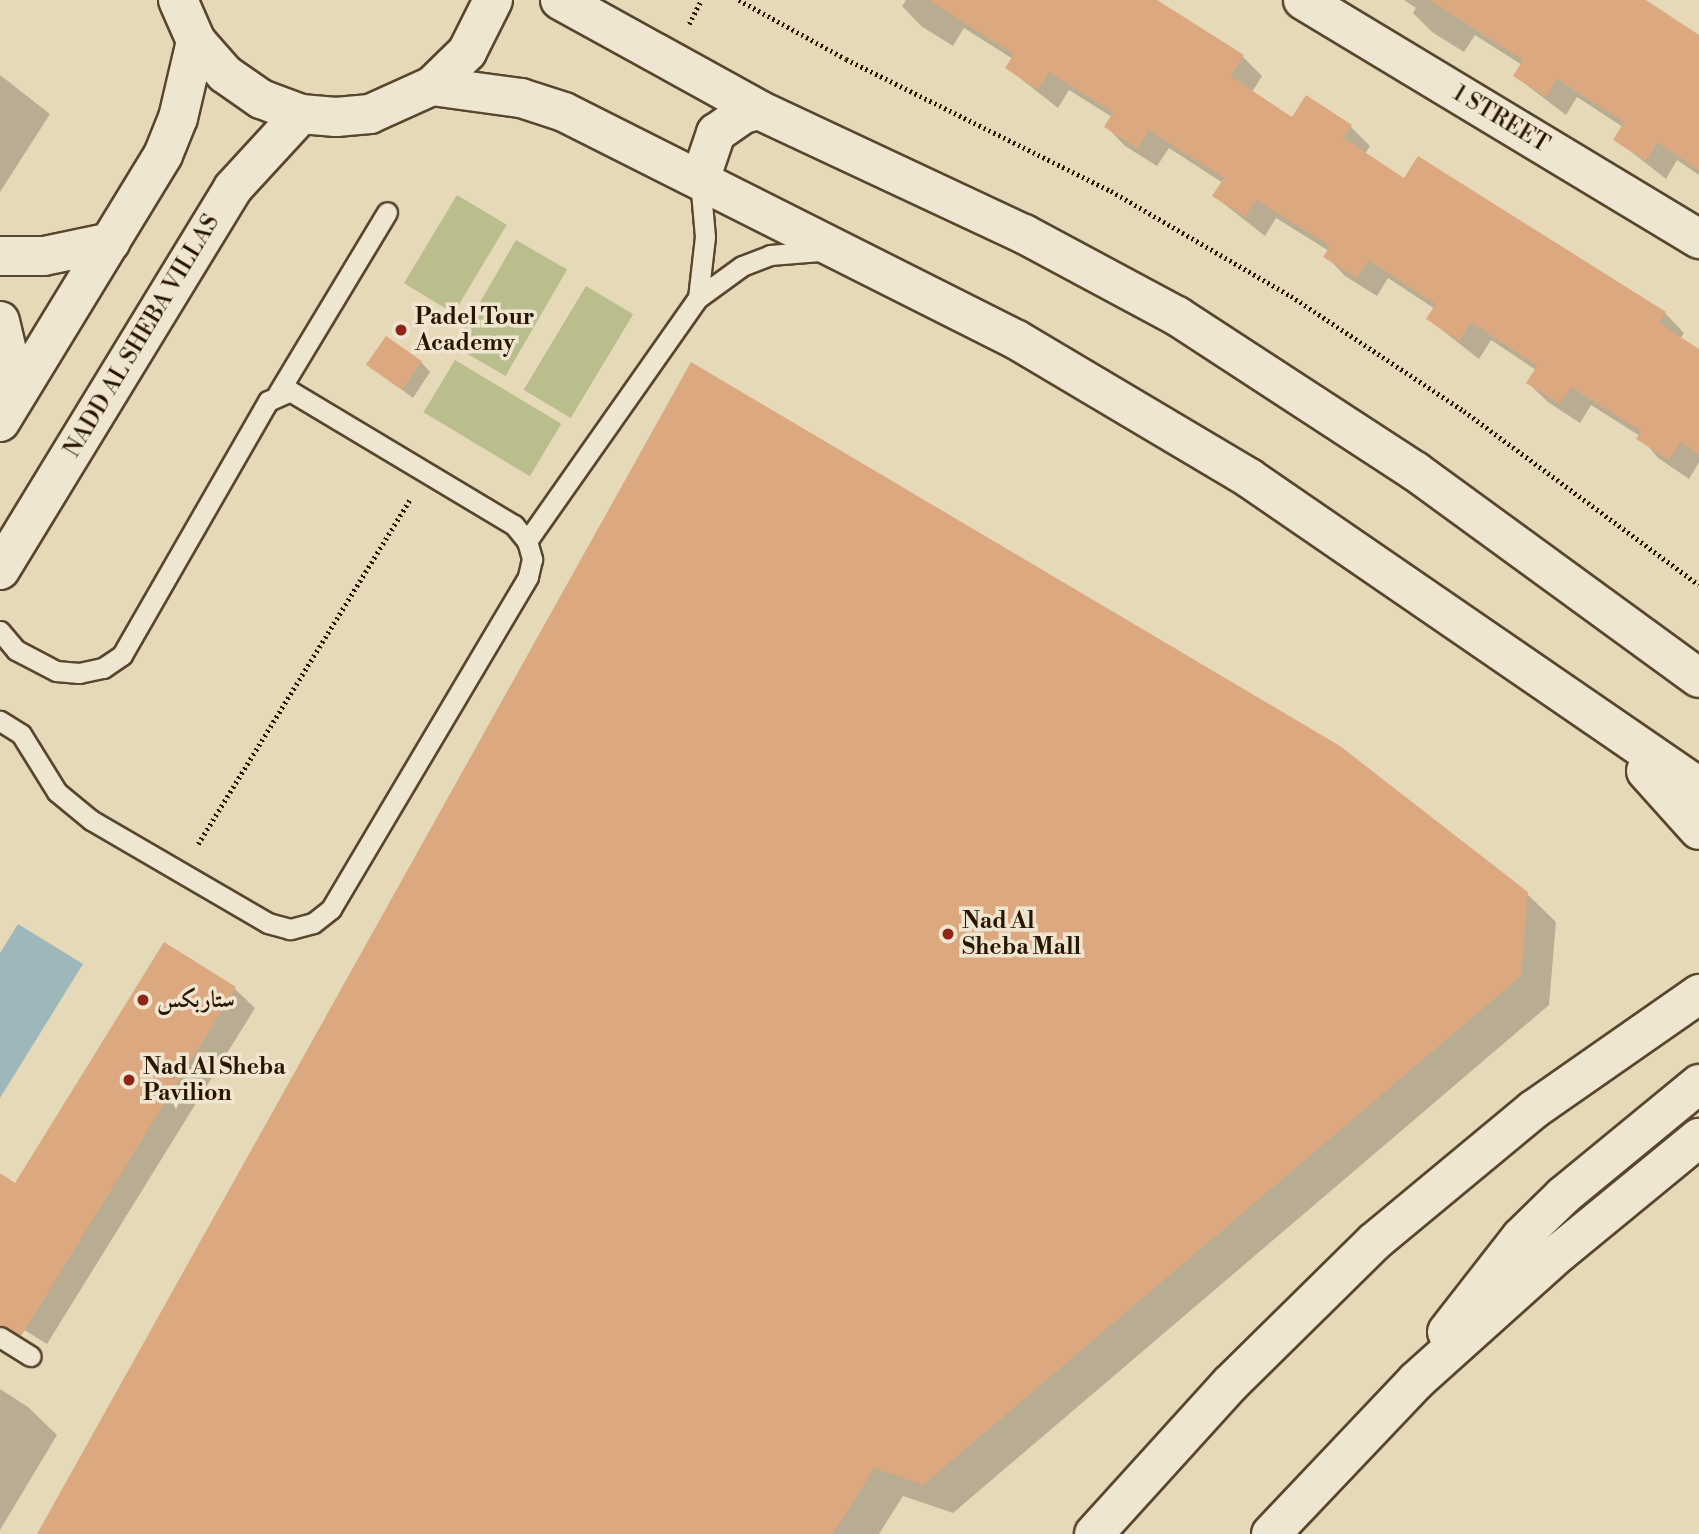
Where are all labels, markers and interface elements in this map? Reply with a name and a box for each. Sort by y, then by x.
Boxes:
street label: 1 STREET [1448,80,1554,158]
street label: NADD AL SHEBA VILLAS [59,210,225,462]
place label: Padel Tour Academy [415,303,534,357]
marker: Padel Tour Academy [393,322,409,338]
place label: Nad Al Sheba Mall [962,907,1081,961]
marker: Nad Al Sheba Mall [940,926,956,942]
place label: ستاربكس [157,986,235,1014]
marker: ستاربكس [135,992,151,1008]
place label: Nad Al Sheba Pavilion [143,1053,286,1107]
marker: Nad Al Sheba Pavilion [121,1072,137,1088]

